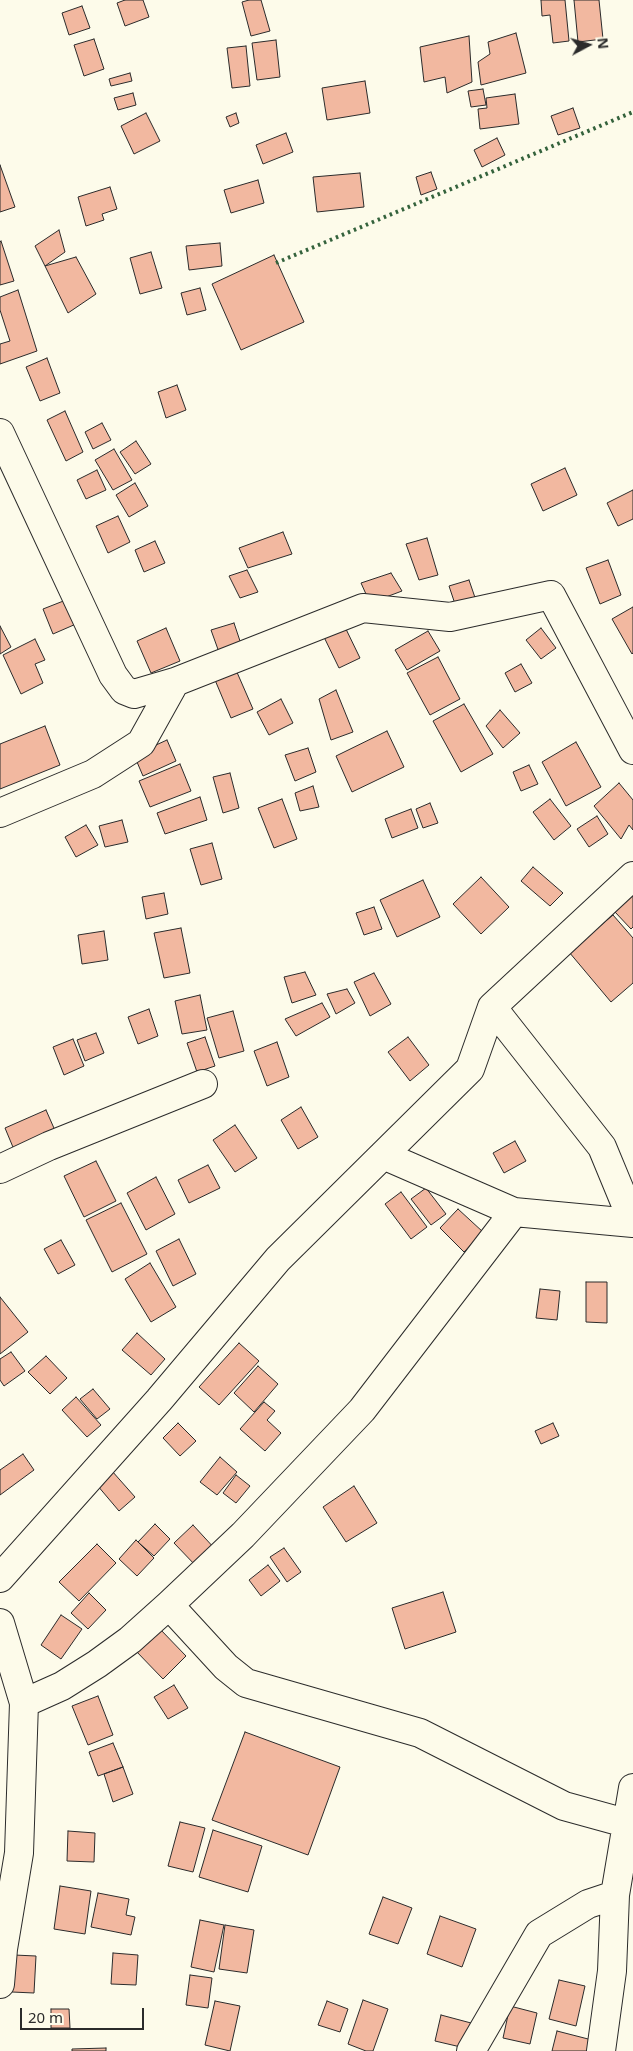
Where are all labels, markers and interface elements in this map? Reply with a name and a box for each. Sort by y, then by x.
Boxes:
north arrow [563,20,613,70]
text: N [593,37,613,50]
scale bar [22,1998,146,2030]
text: 20 m [28,2007,63,2027]

